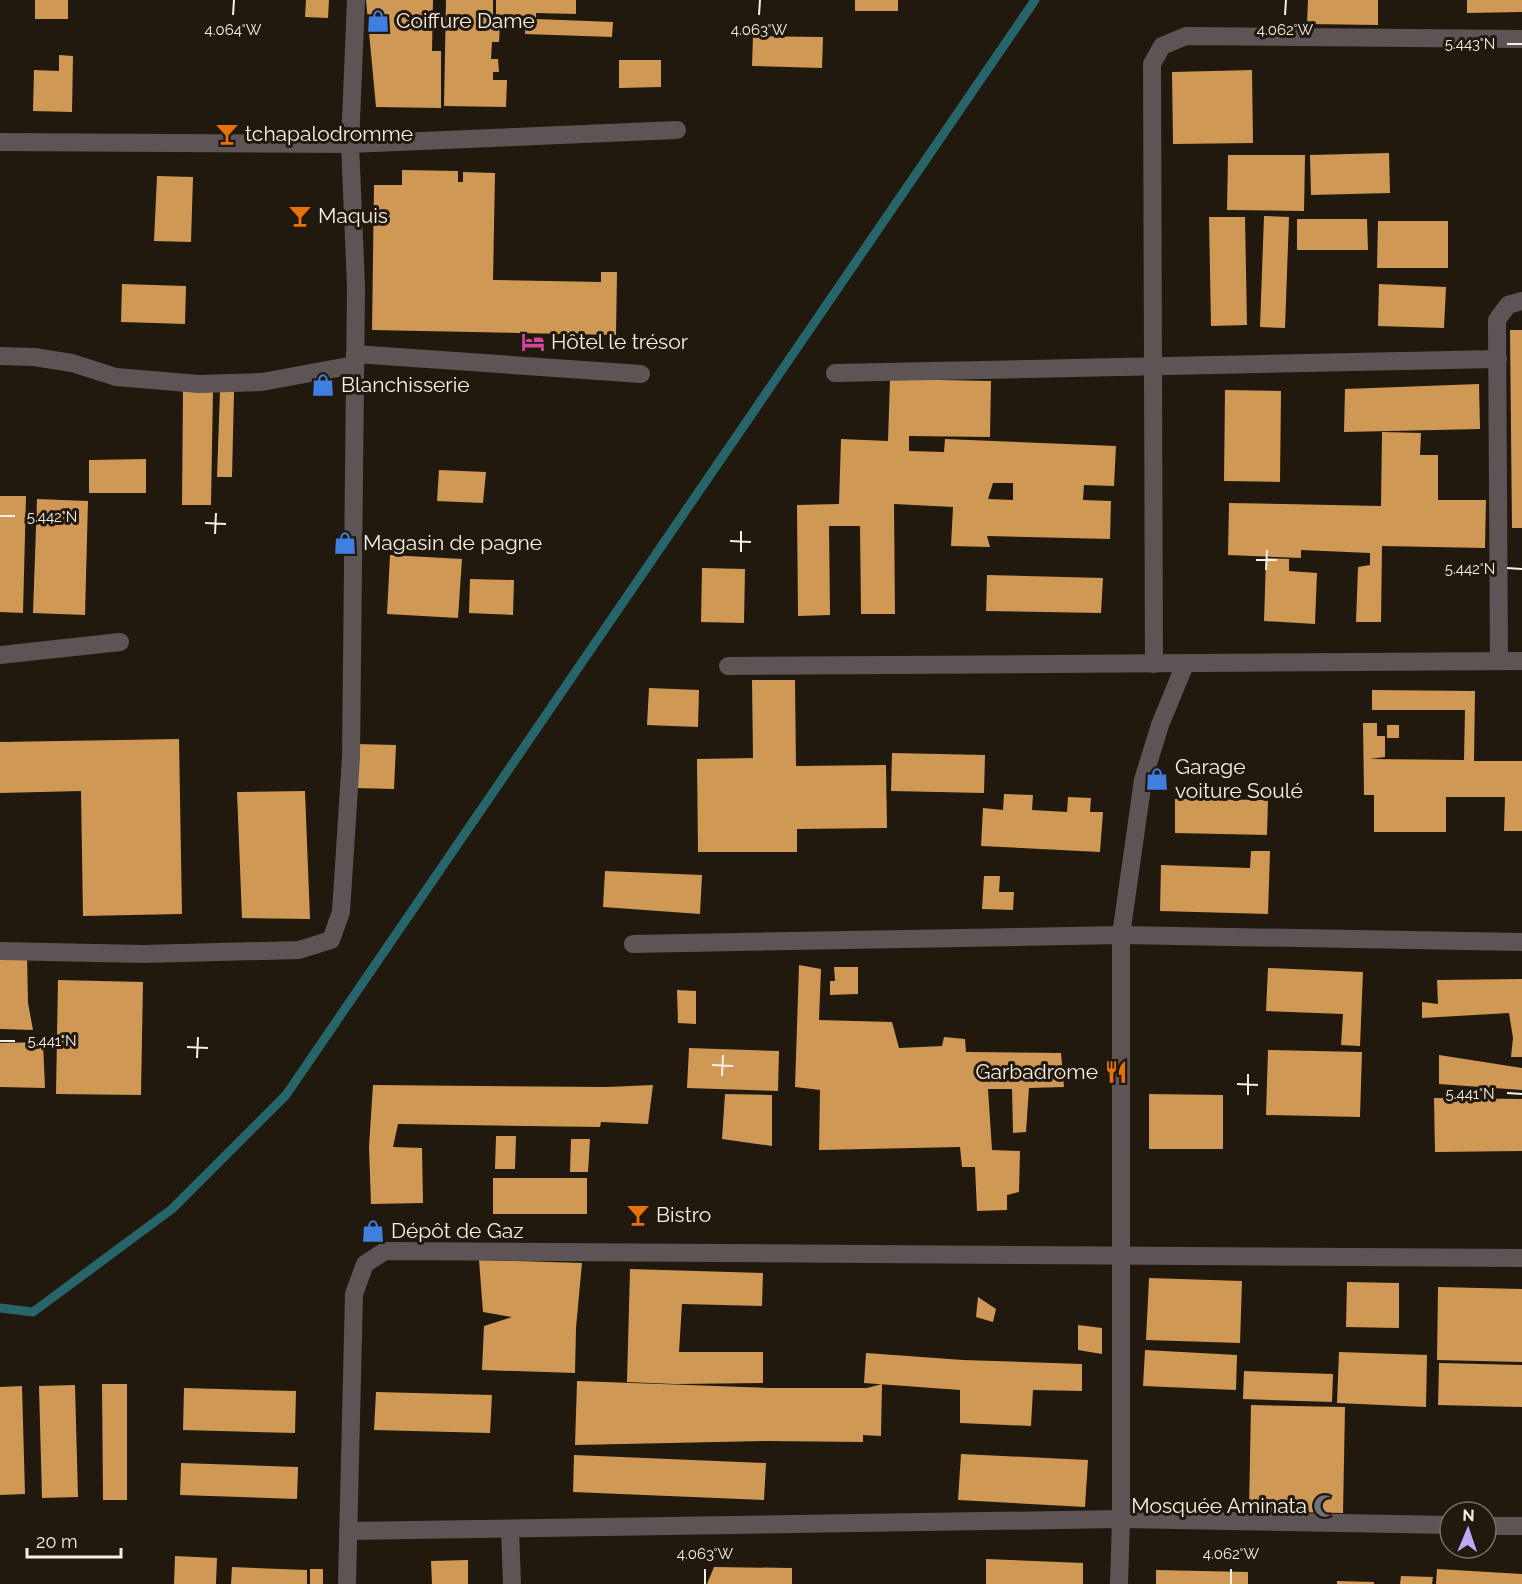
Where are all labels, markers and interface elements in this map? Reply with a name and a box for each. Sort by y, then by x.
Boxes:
shop icon: Coiffure Dame [365,8,391,34]
place label: Coiffure Dame [396,8,535,33]
text: 4.064°W [205,21,262,39]
text: 4.063°W [731,21,788,39]
text: 4.062°W [1257,21,1314,39]
text: 5.443°N [1445,35,1495,53]
bar icon: tchapalodromme [214,121,240,147]
place label: tchapalodromme [245,121,413,146]
bar icon: Maquis [287,203,313,229]
place label: Maquis [318,203,388,228]
hotel icon: Hôtel le trésor [520,329,546,355]
place label: Hôtel le trésor [551,329,689,354]
shop icon: Blanchisserie [310,372,336,398]
place label: Blanchisserie [341,372,470,397]
text: 5.442°N [27,508,77,526]
shop icon: Magasin de pagne [332,530,358,556]
place label: Magasin de pagne [363,530,542,555]
text: 5.442°N [1445,560,1495,578]
place label: Garage voiture Soulé [1175,754,1303,803]
shop icon: Garage voiture Soulé [1144,766,1170,792]
text: 5.441°N [27,1032,77,1050]
place label: Garbadrome [976,1059,1098,1084]
restaurant icon: Garbadrome [1103,1059,1129,1085]
text: 5.441°N [1445,1085,1495,1103]
bar icon: Bistro [625,1202,651,1228]
place label: Bistro [656,1202,711,1227]
shop icon: Dépôt de Gaz [360,1218,386,1244]
place label: Dépôt de Gaz [391,1218,524,1243]
place label: Mosquée Aminata [1131,1493,1307,1518]
mosque icon: Mosquée Aminata [1312,1493,1338,1519]
north arrow [1438,1500,1498,1560]
text: N [1462,1506,1475,1525]
scale bar [27,1521,122,1559]
text: 20 m [36,1531,78,1552]
text: 4.063°W [677,1545,734,1563]
text: 4.062°W [1203,1545,1260,1563]

